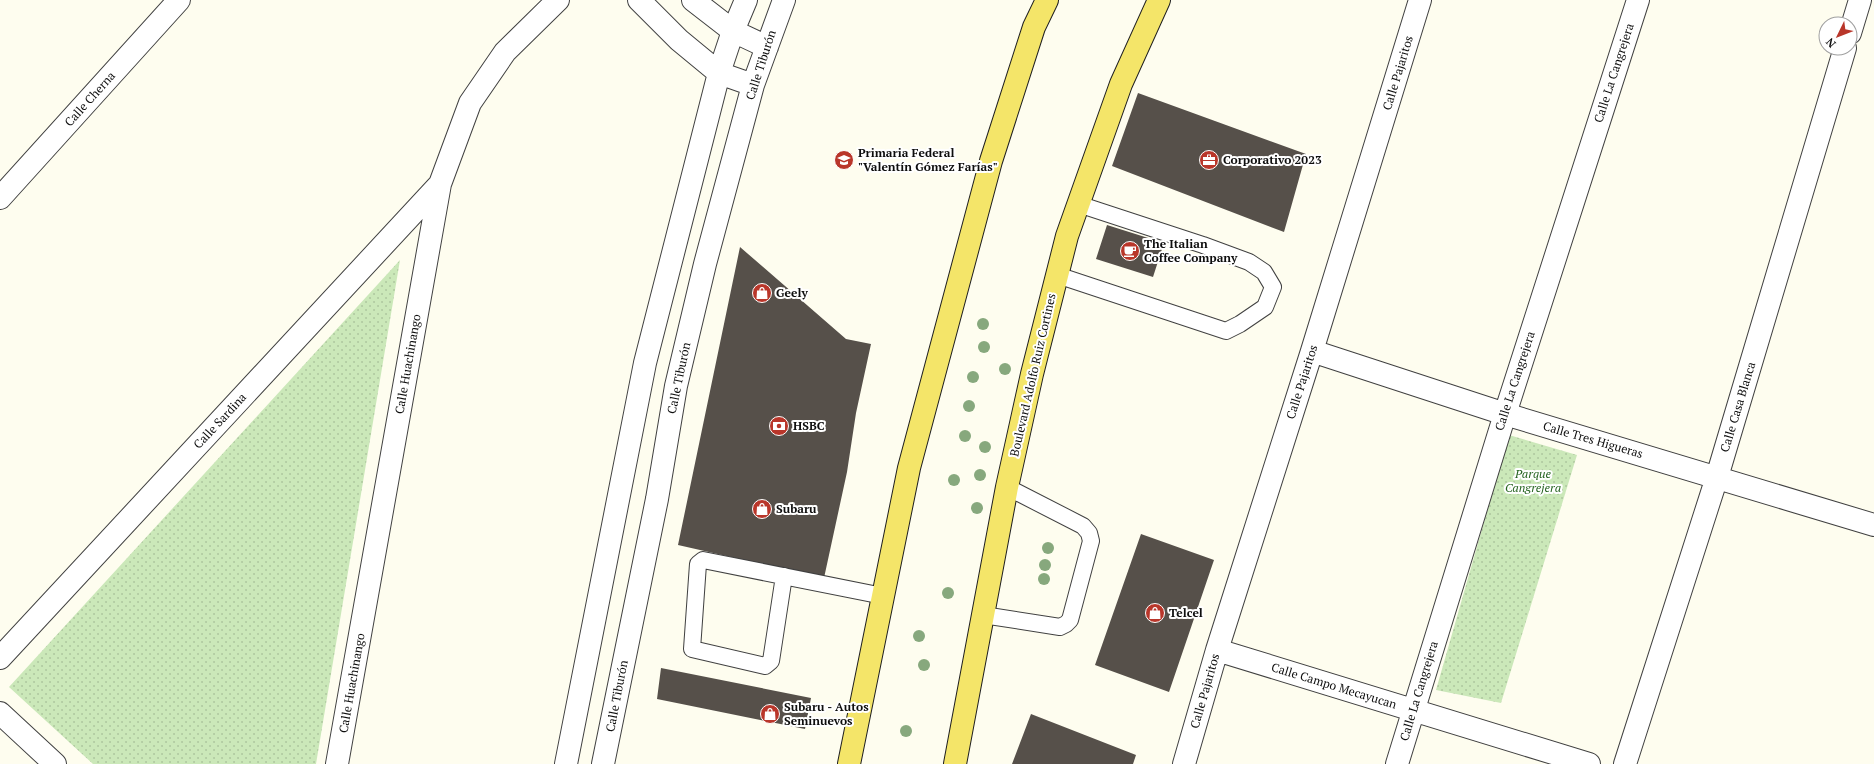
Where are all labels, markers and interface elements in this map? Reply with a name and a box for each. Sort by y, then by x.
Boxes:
north arrow [1818,16,1858,56]
street label: Calle La Cangrejera [1590,21,1637,124]
street label: Calle Tiburón [742,28,779,102]
street label: Calle Pajaritos [1379,34,1416,112]
text: N [1822,35,1839,51]
street label: Calle Cherna [61,68,118,129]
place label: Primaria Federal "Valentín Gómez Farías" [858,145,998,174]
school or university icon: Primaria Federal "Valentín Gómez Farías" [833,149,855,171]
office icon: Corporativo 2023 [1198,149,1220,171]
place label: Corporativo 2023 [1223,152,1322,167]
place label: The Italian Coffee Company [1144,236,1238,265]
cafe icon: The Italian Coffee Company [1119,240,1141,262]
shop icon: Geely [751,282,773,304]
place label: Geely [776,285,808,300]
street label: Boulevard Adolfo Ruiz Cortines [1006,292,1059,458]
street label: Calle Huachinango [391,312,424,415]
street label: Calle La Cangrejera [1491,329,1538,432]
street label: Calle Tiburón [664,341,693,415]
street label: Calle Pajaritos [1282,343,1321,421]
street label: Calle Casa Blanca [1717,360,1758,454]
street label: Calle Sardina [190,390,249,452]
bank icon: HSBC [768,415,790,437]
place label: HSBC [793,418,825,433]
street label: Calle Tres Higueras [1541,418,1645,461]
park label: Parque Cangrejera [1505,466,1561,495]
shop icon: Subaru [751,498,773,520]
place label: Subaru [776,501,817,516]
shop icon: Telcel [1144,602,1166,624]
place label: Telcel [1169,605,1203,620]
street label: Calle Huachinango [335,631,368,734]
street label: Calle La Cangrejera [1396,639,1441,743]
street label: Calle Pajaritos [1187,652,1222,730]
street label: Calle Tiburón [602,659,631,733]
street label: Calle Campo Mecayucan [1270,659,1399,712]
place label: Subaru - Autos Seminuevos [784,699,869,728]
shop icon: Subaru - Autos Seminuevos [759,703,781,725]

